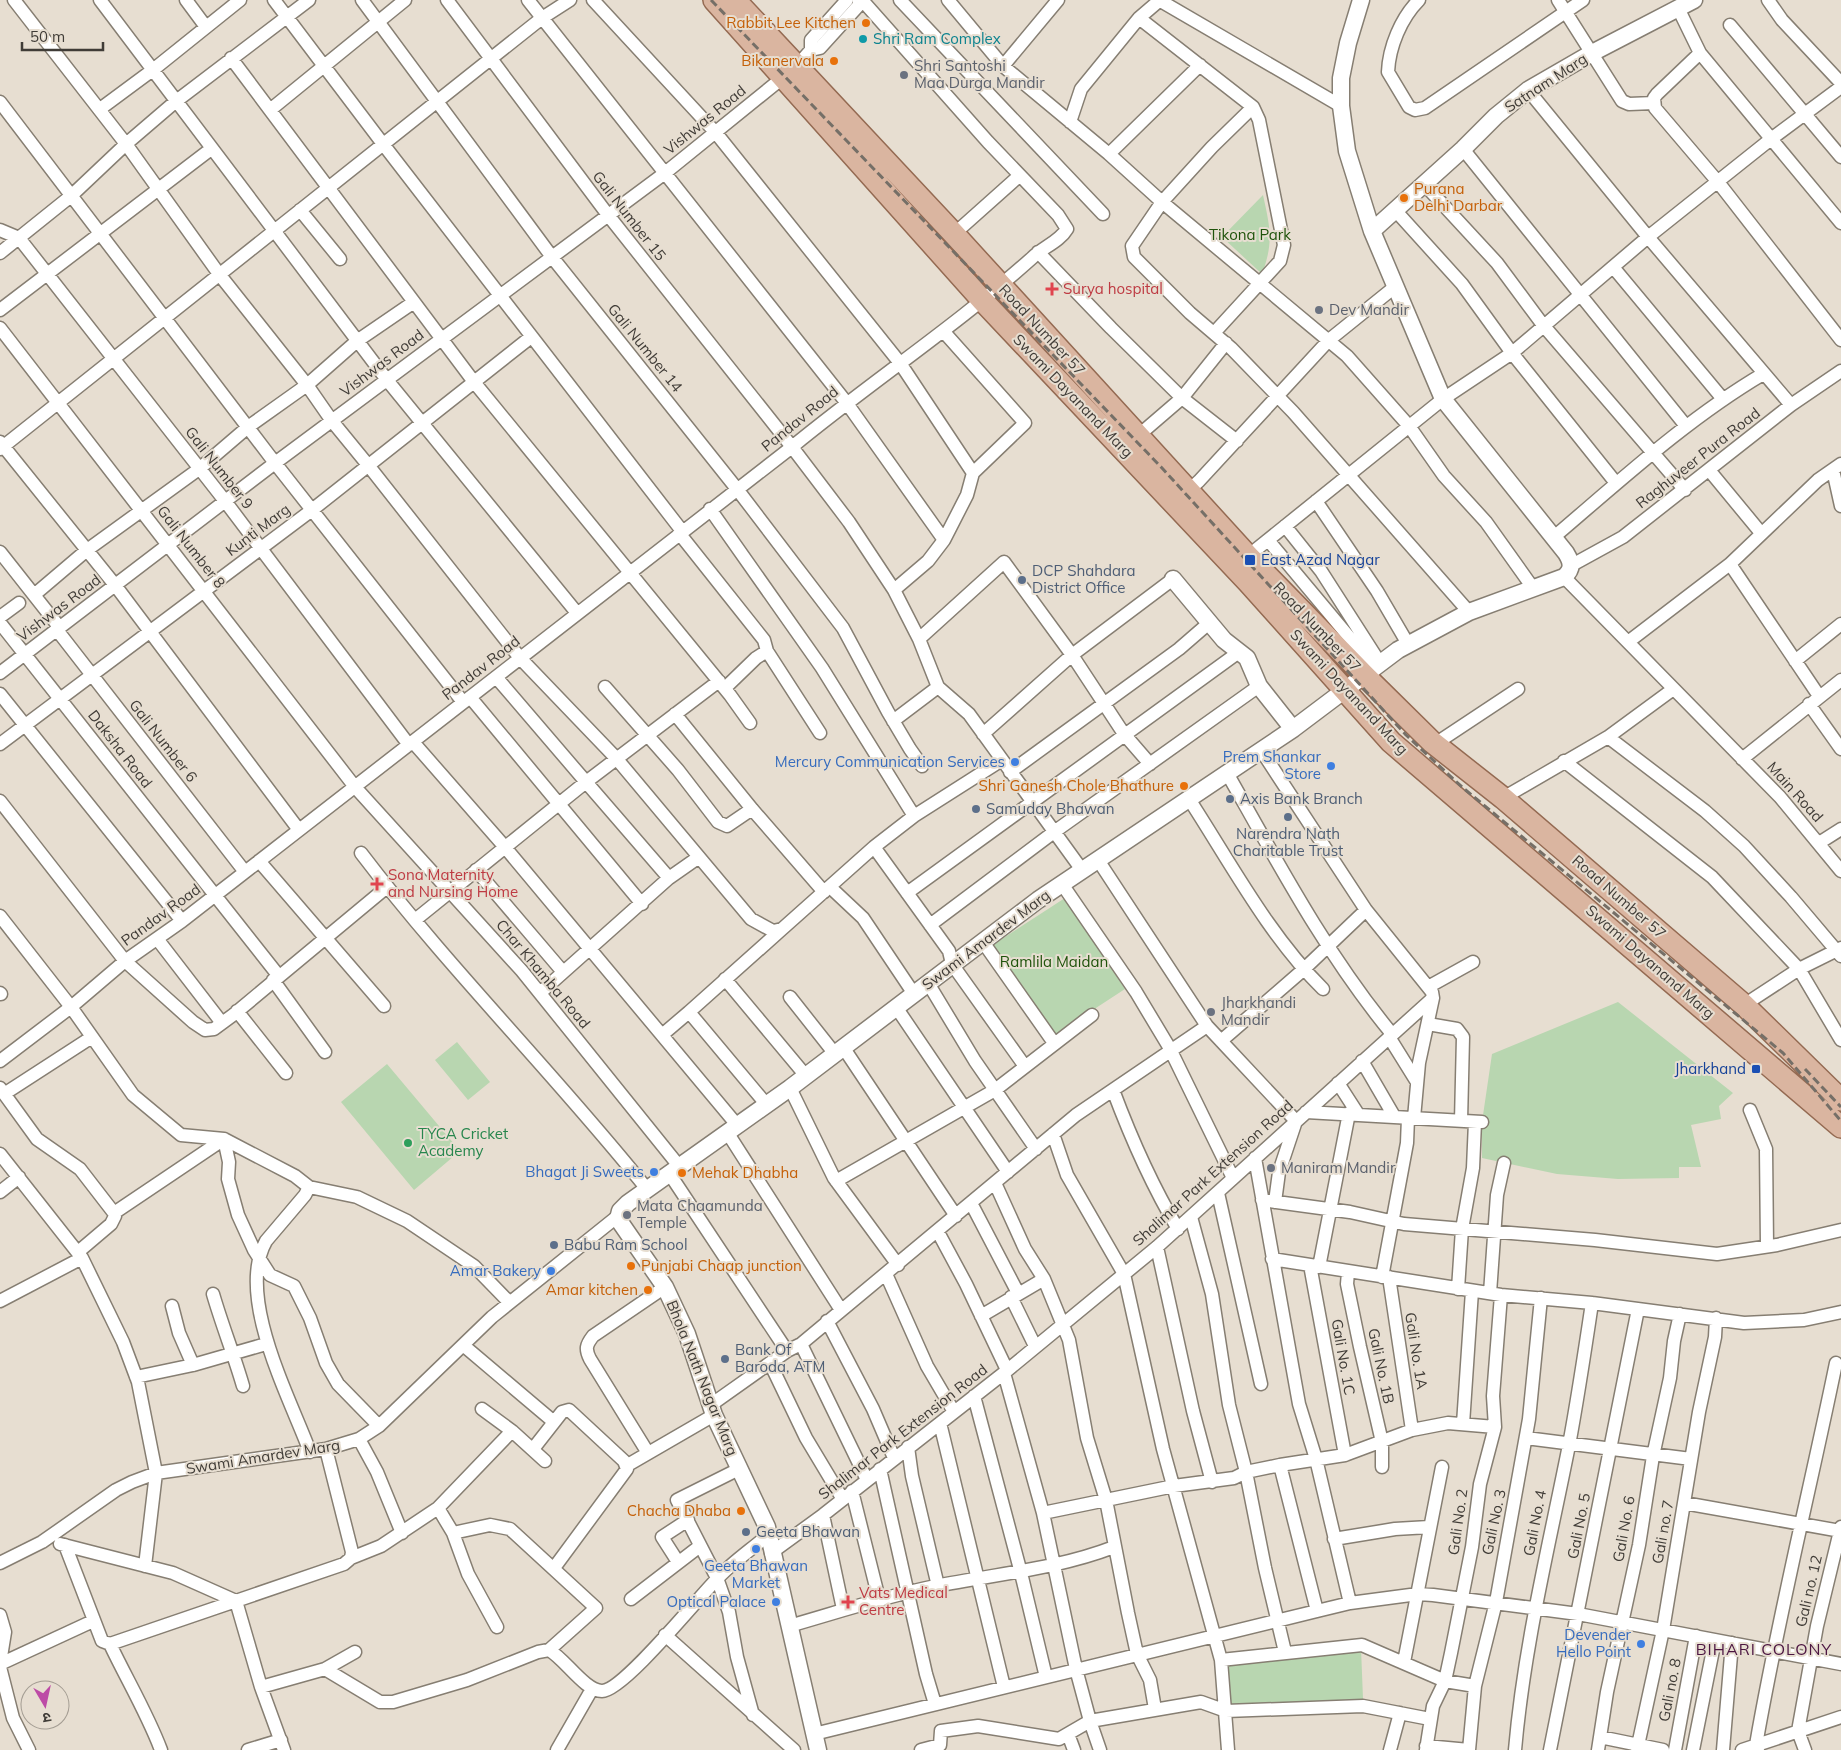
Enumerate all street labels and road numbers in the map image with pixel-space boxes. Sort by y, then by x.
street label: Satnam Marg [1501,49,1591,116]
street label: Vishwas Road [660,81,750,159]
street label: Gali Number 15 [588,167,670,264]
street label: Road Number 57 [995,280,1090,379]
street label: Gali Number 14 [604,300,687,396]
street label: Vishwas Road [336,325,427,400]
street label: Swami Dayanand Marg [1009,330,1137,461]
street label: Pandav Road [757,382,842,456]
street label: Raghuveer Pura Road [1632,403,1764,512]
street label: Gali Number 9 [181,423,258,513]
street label: Kunti Marg [222,499,294,560]
street label: Gali Number 8 [153,502,230,592]
street label: Vishwas Road [13,570,104,645]
street label: Road Number 57 [1269,578,1365,676]
street label: Swami Dayanand Marg [1286,625,1412,758]
street label: Pandav Road [438,631,523,704]
street label: Gali Number 6 [125,696,202,786]
street label: Daksha Road [84,706,157,791]
street label: Main Road [1763,757,1827,826]
street label: Road Number 57 [1568,851,1670,943]
street label: Pandav Road [117,879,204,950]
street label: Swami Amardev Marg [918,885,1054,994]
street label: Swami Dayanand Marg [1582,900,1719,1023]
street label: Char Khamba Road [492,915,595,1032]
street label: Shalimar Park Extension Road [1129,1096,1297,1250]
street label: Bhola Nath Nagar Marg [663,1297,742,1458]
street label: Gali No. 1A [1401,1311,1432,1391]
street label: Gali No. 1C [1327,1317,1360,1397]
street label: Gali No. 1B [1364,1326,1399,1406]
street label: Shalimar Park Extension Road [814,1360,991,1504]
street label: Swami Amardev Marg [185,1435,341,1478]
street label: Gali No. 3 [1477,1487,1510,1557]
street label: Gali No. 2 [1443,1488,1472,1556]
street label: Gali No. 4 [1519,1488,1550,1558]
street label: Gali No. 5 [1563,1491,1594,1561]
street label: Gali No. 6 [1608,1494,1639,1563]
street label: Gali no. 7 [1648,1499,1677,1565]
street label: Gali no. 12 [1791,1553,1826,1629]
street label: Gali no. 8 [1654,1656,1685,1723]

